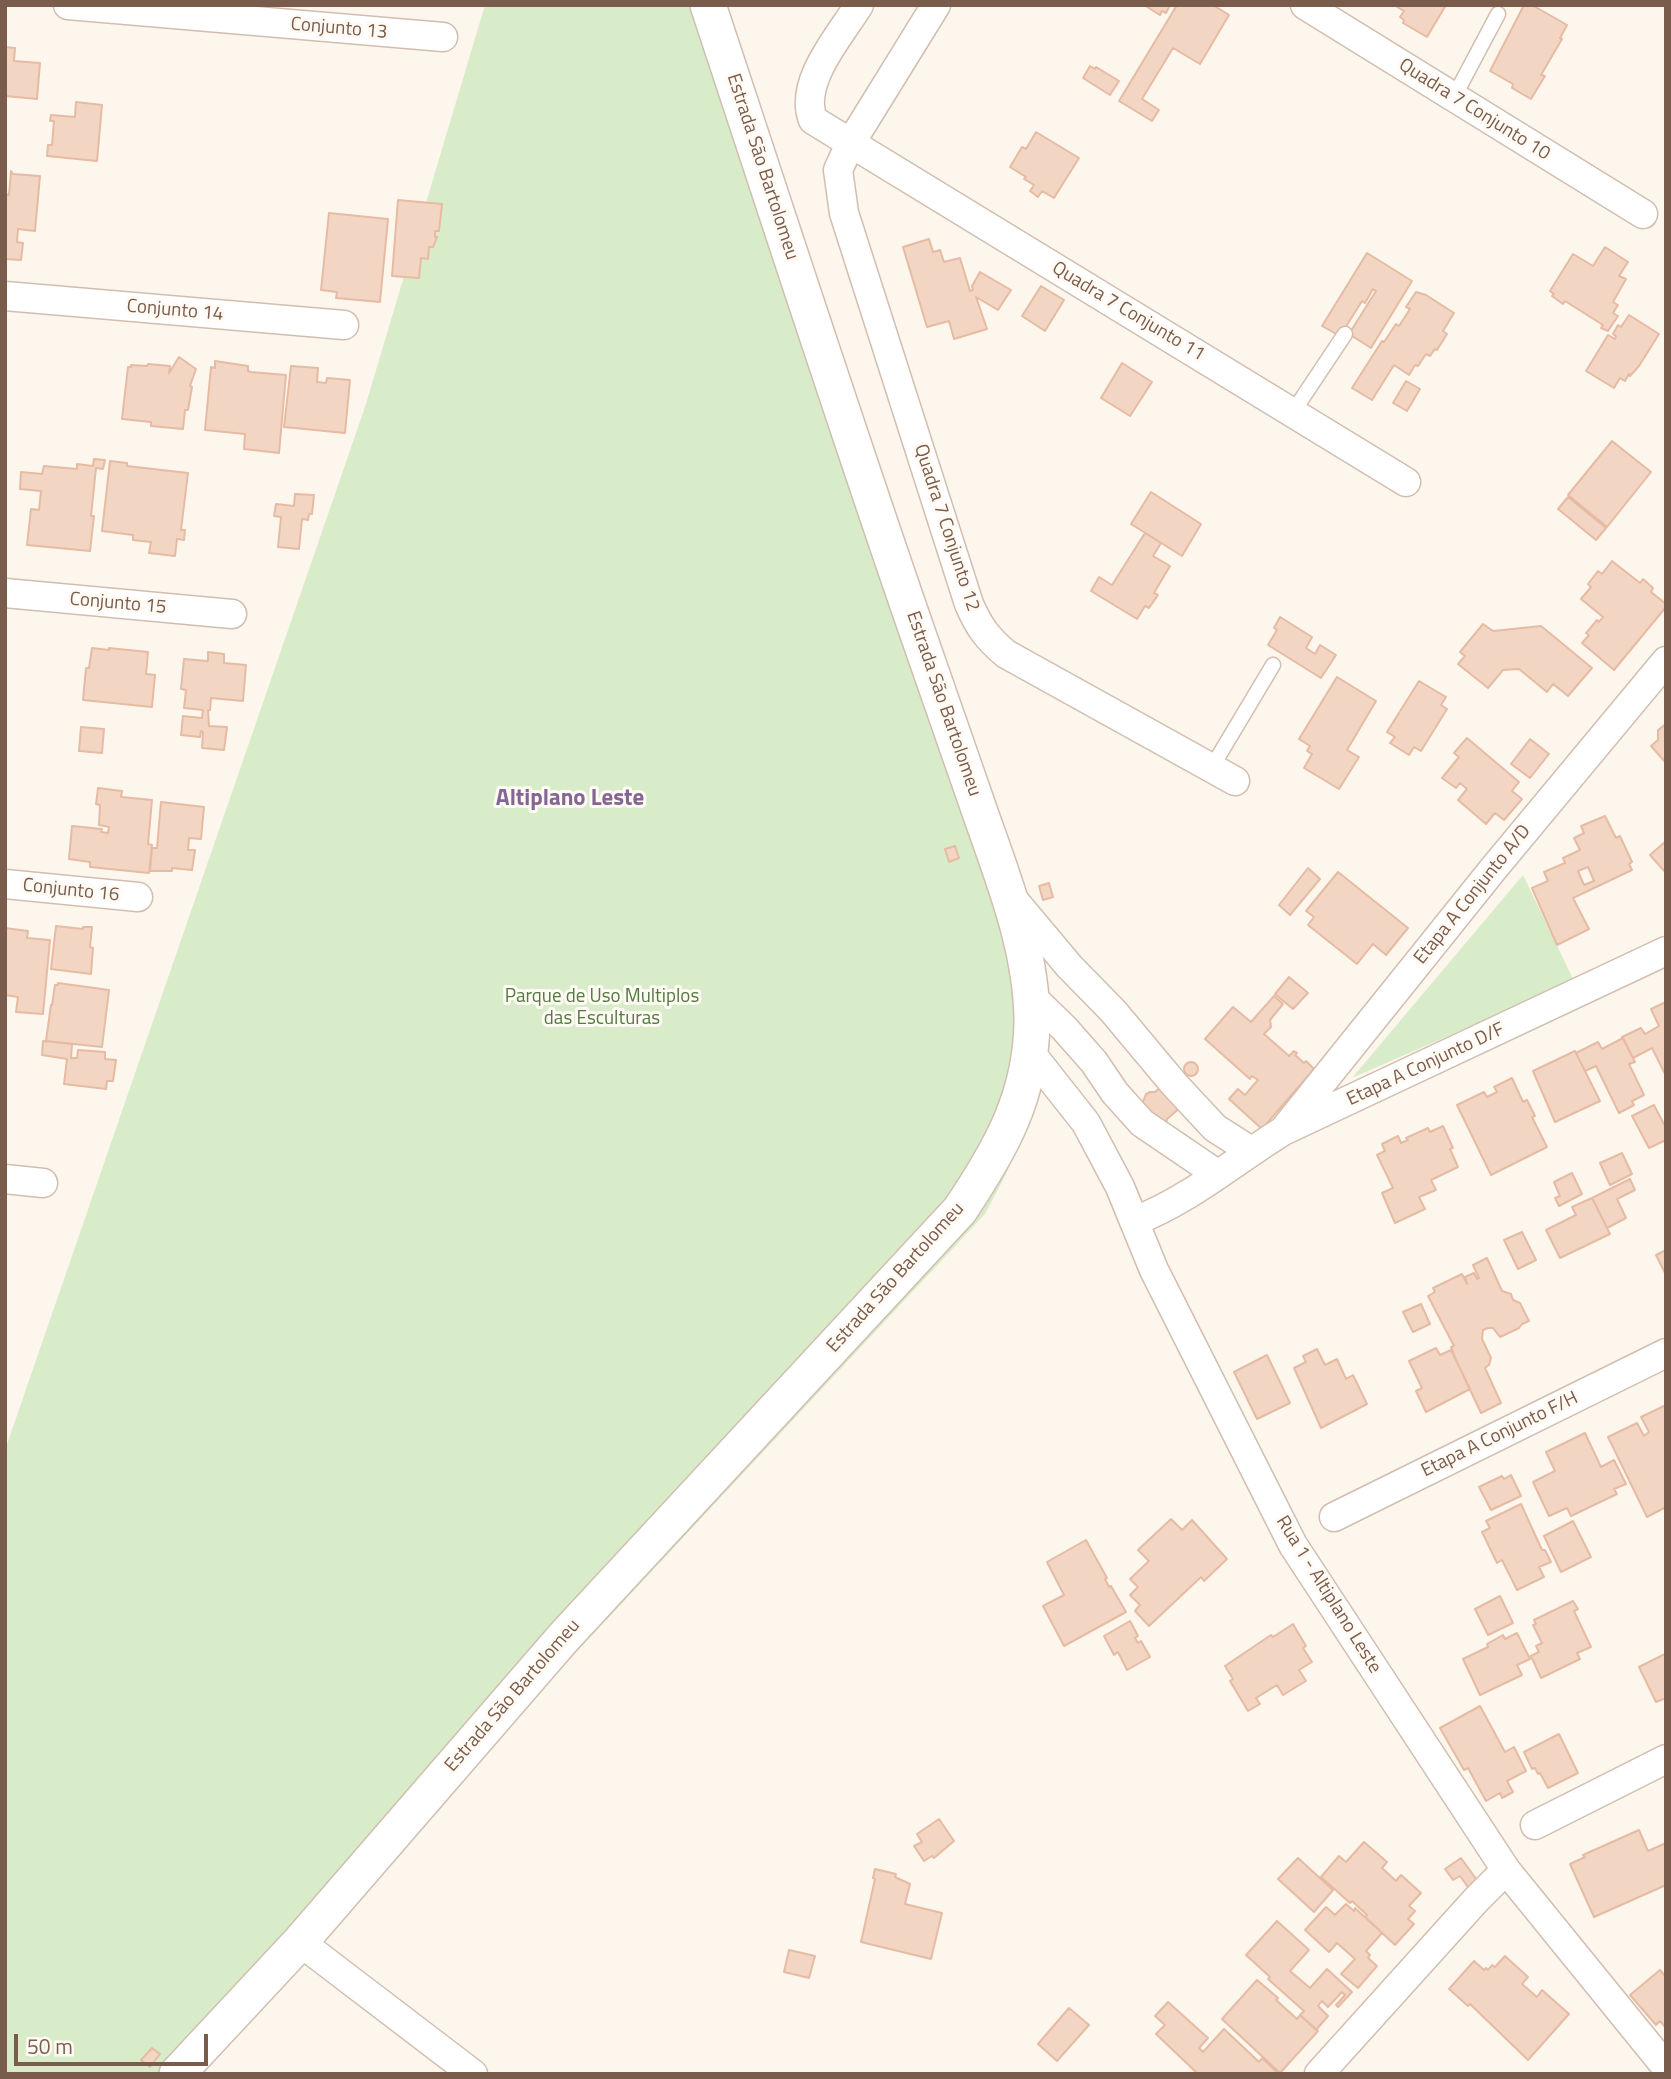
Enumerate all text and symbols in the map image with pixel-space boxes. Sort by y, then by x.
street label: Conjunto 13 [290,13,388,45]
street label: Quadra 7 Conjunto 10 [1394,54,1554,166]
street label: Estrada São Bartolomeu [721,71,803,263]
street label: Quadra 7 Conjunto 11 [1047,257,1209,367]
street label: Conjunto 14 [126,295,224,327]
street label: Quadra 7 Conjunto 12 [908,442,984,614]
street label: Conjunto 15 [69,588,167,620]
street label: Estrada São Bartolomeu [901,608,985,800]
district label: Altiplano Leste [496,785,644,813]
street label: Etapa A Conjunto A/D [1410,821,1536,969]
street label: Conjunto 16 [22,875,120,907]
park label: Parque de Uso Multiplos das Esculturas [505,986,699,1030]
street label: Etapa A Conjunto D/F [1344,1018,1508,1112]
street label: Estrada São Bartolomeu [822,1198,970,1358]
street label: Etapa A Conjunto F/H [1418,1387,1582,1483]
street label: Rua 1 - Altiplano Leste [1270,1512,1386,1678]
street label: Estrada São Bartolomeu [441,1615,585,1777]
scale bar [18,2020,212,2064]
text: 50 m [27,2030,73,2062]

